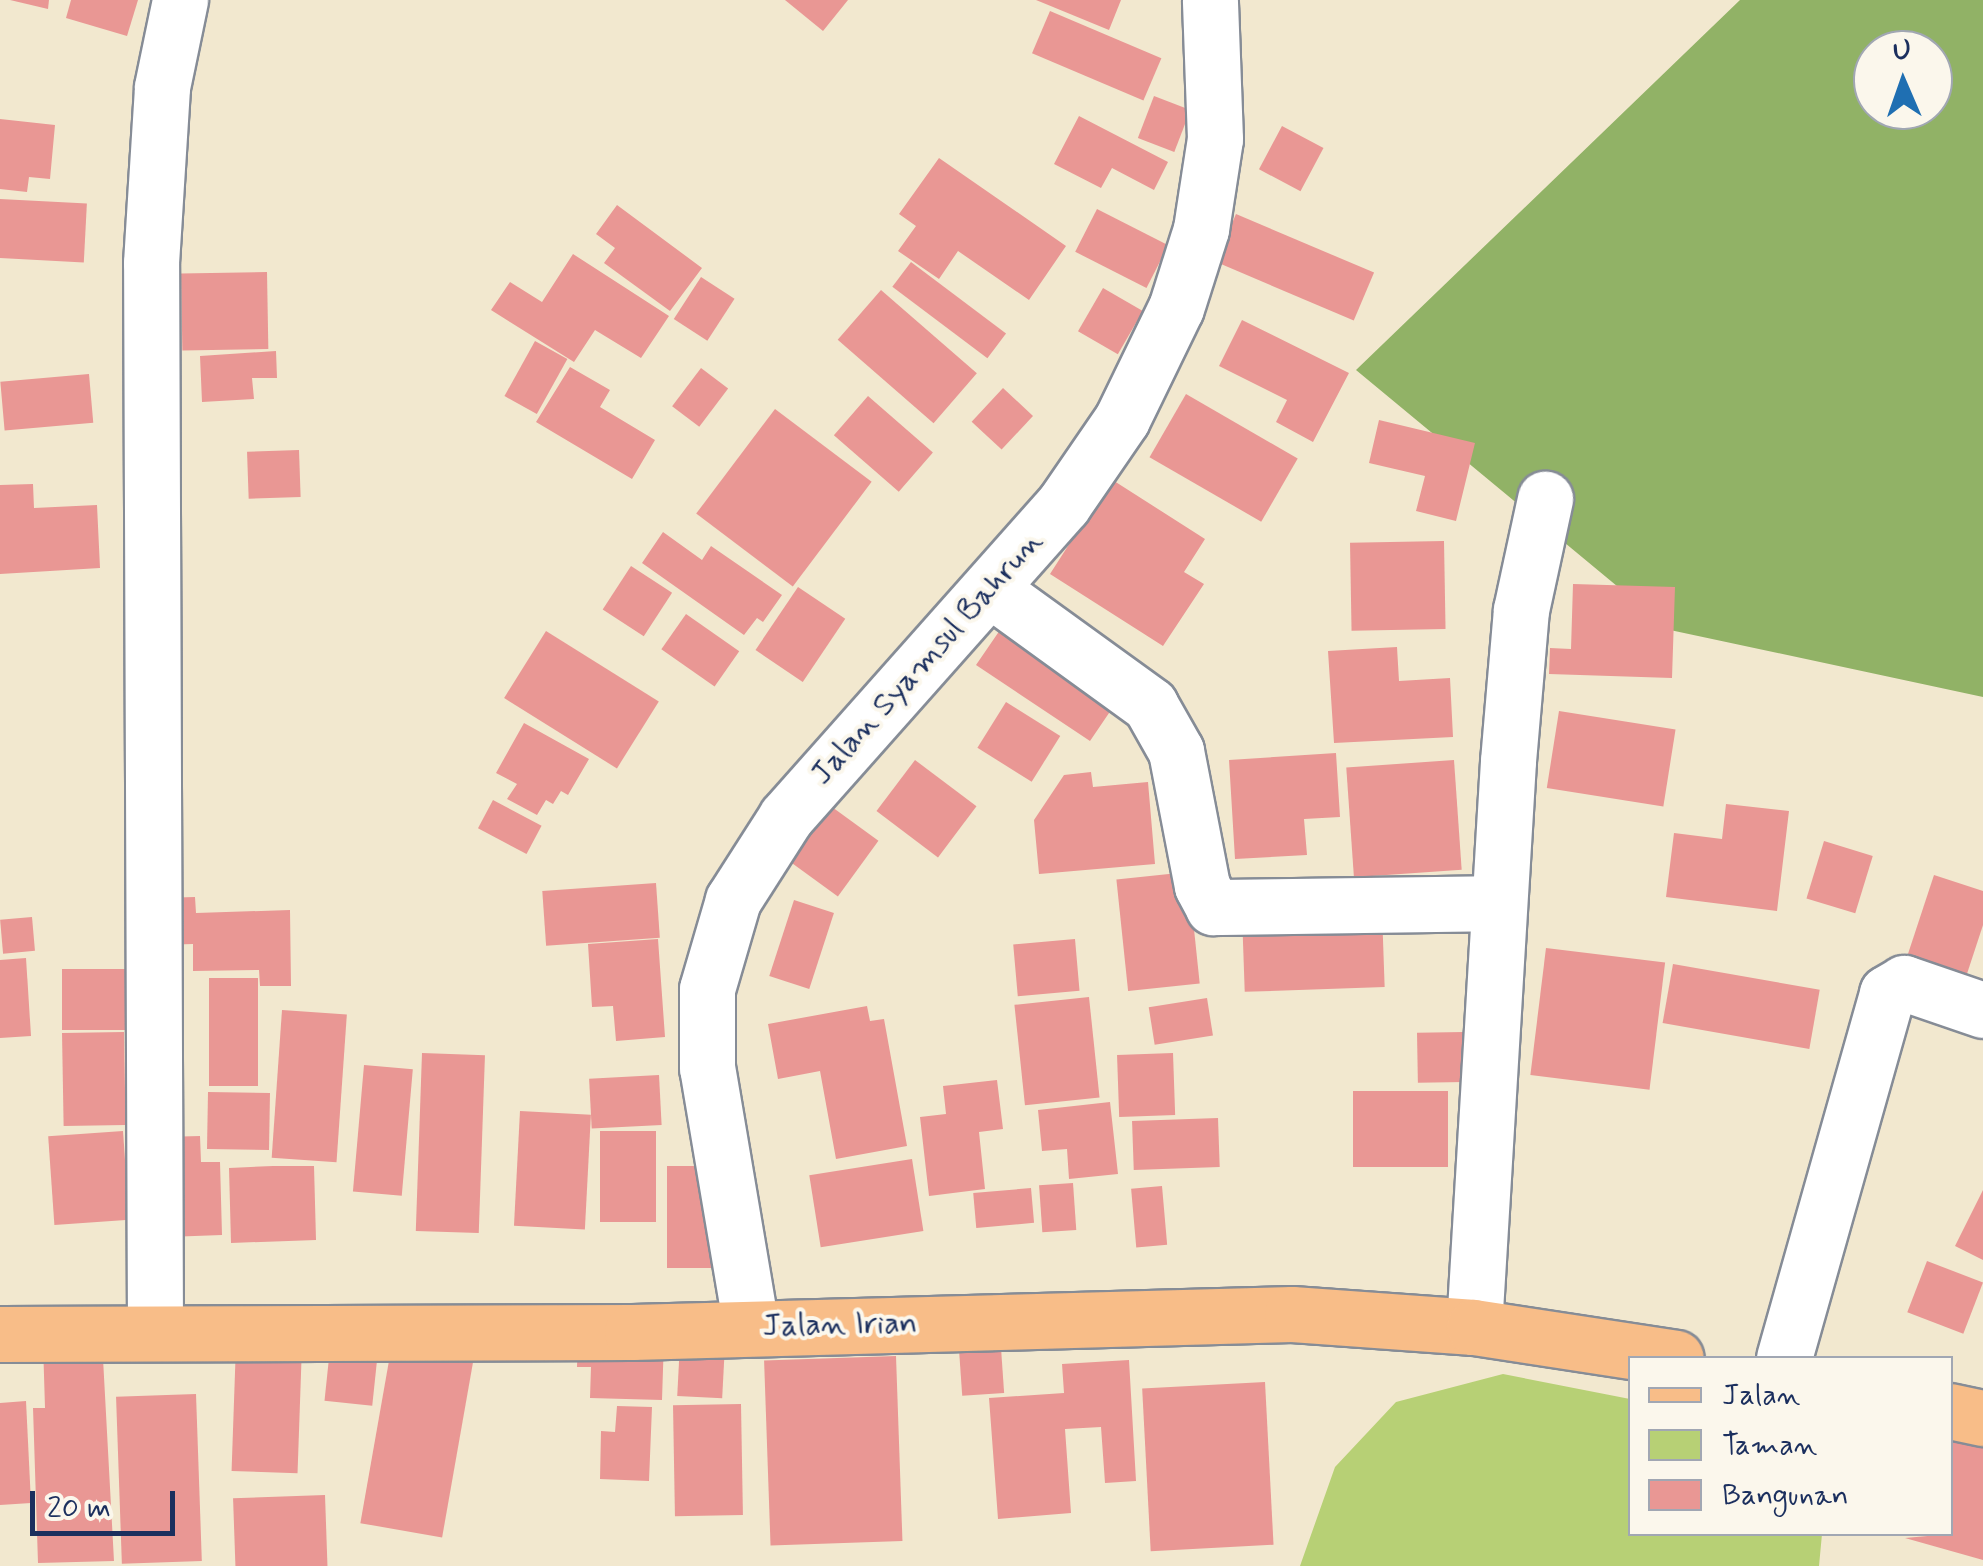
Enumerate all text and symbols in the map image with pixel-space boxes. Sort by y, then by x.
north arrow [1853,30,1953,130]
text: U [1892,33,1912,70]
street label: Jalan Syamsul Bahrun [808,528,1046,788]
street label: Jalan Irian [757,1304,923,1346]
legend [1628,1356,1953,1536]
text: Jalan [1722,1376,1800,1415]
text: Taman [1722,1426,1817,1465]
scale bar [35,1471,180,1533]
text: Bangunan [1722,1476,1849,1515]
text: 20 m [47,1489,111,1528]

